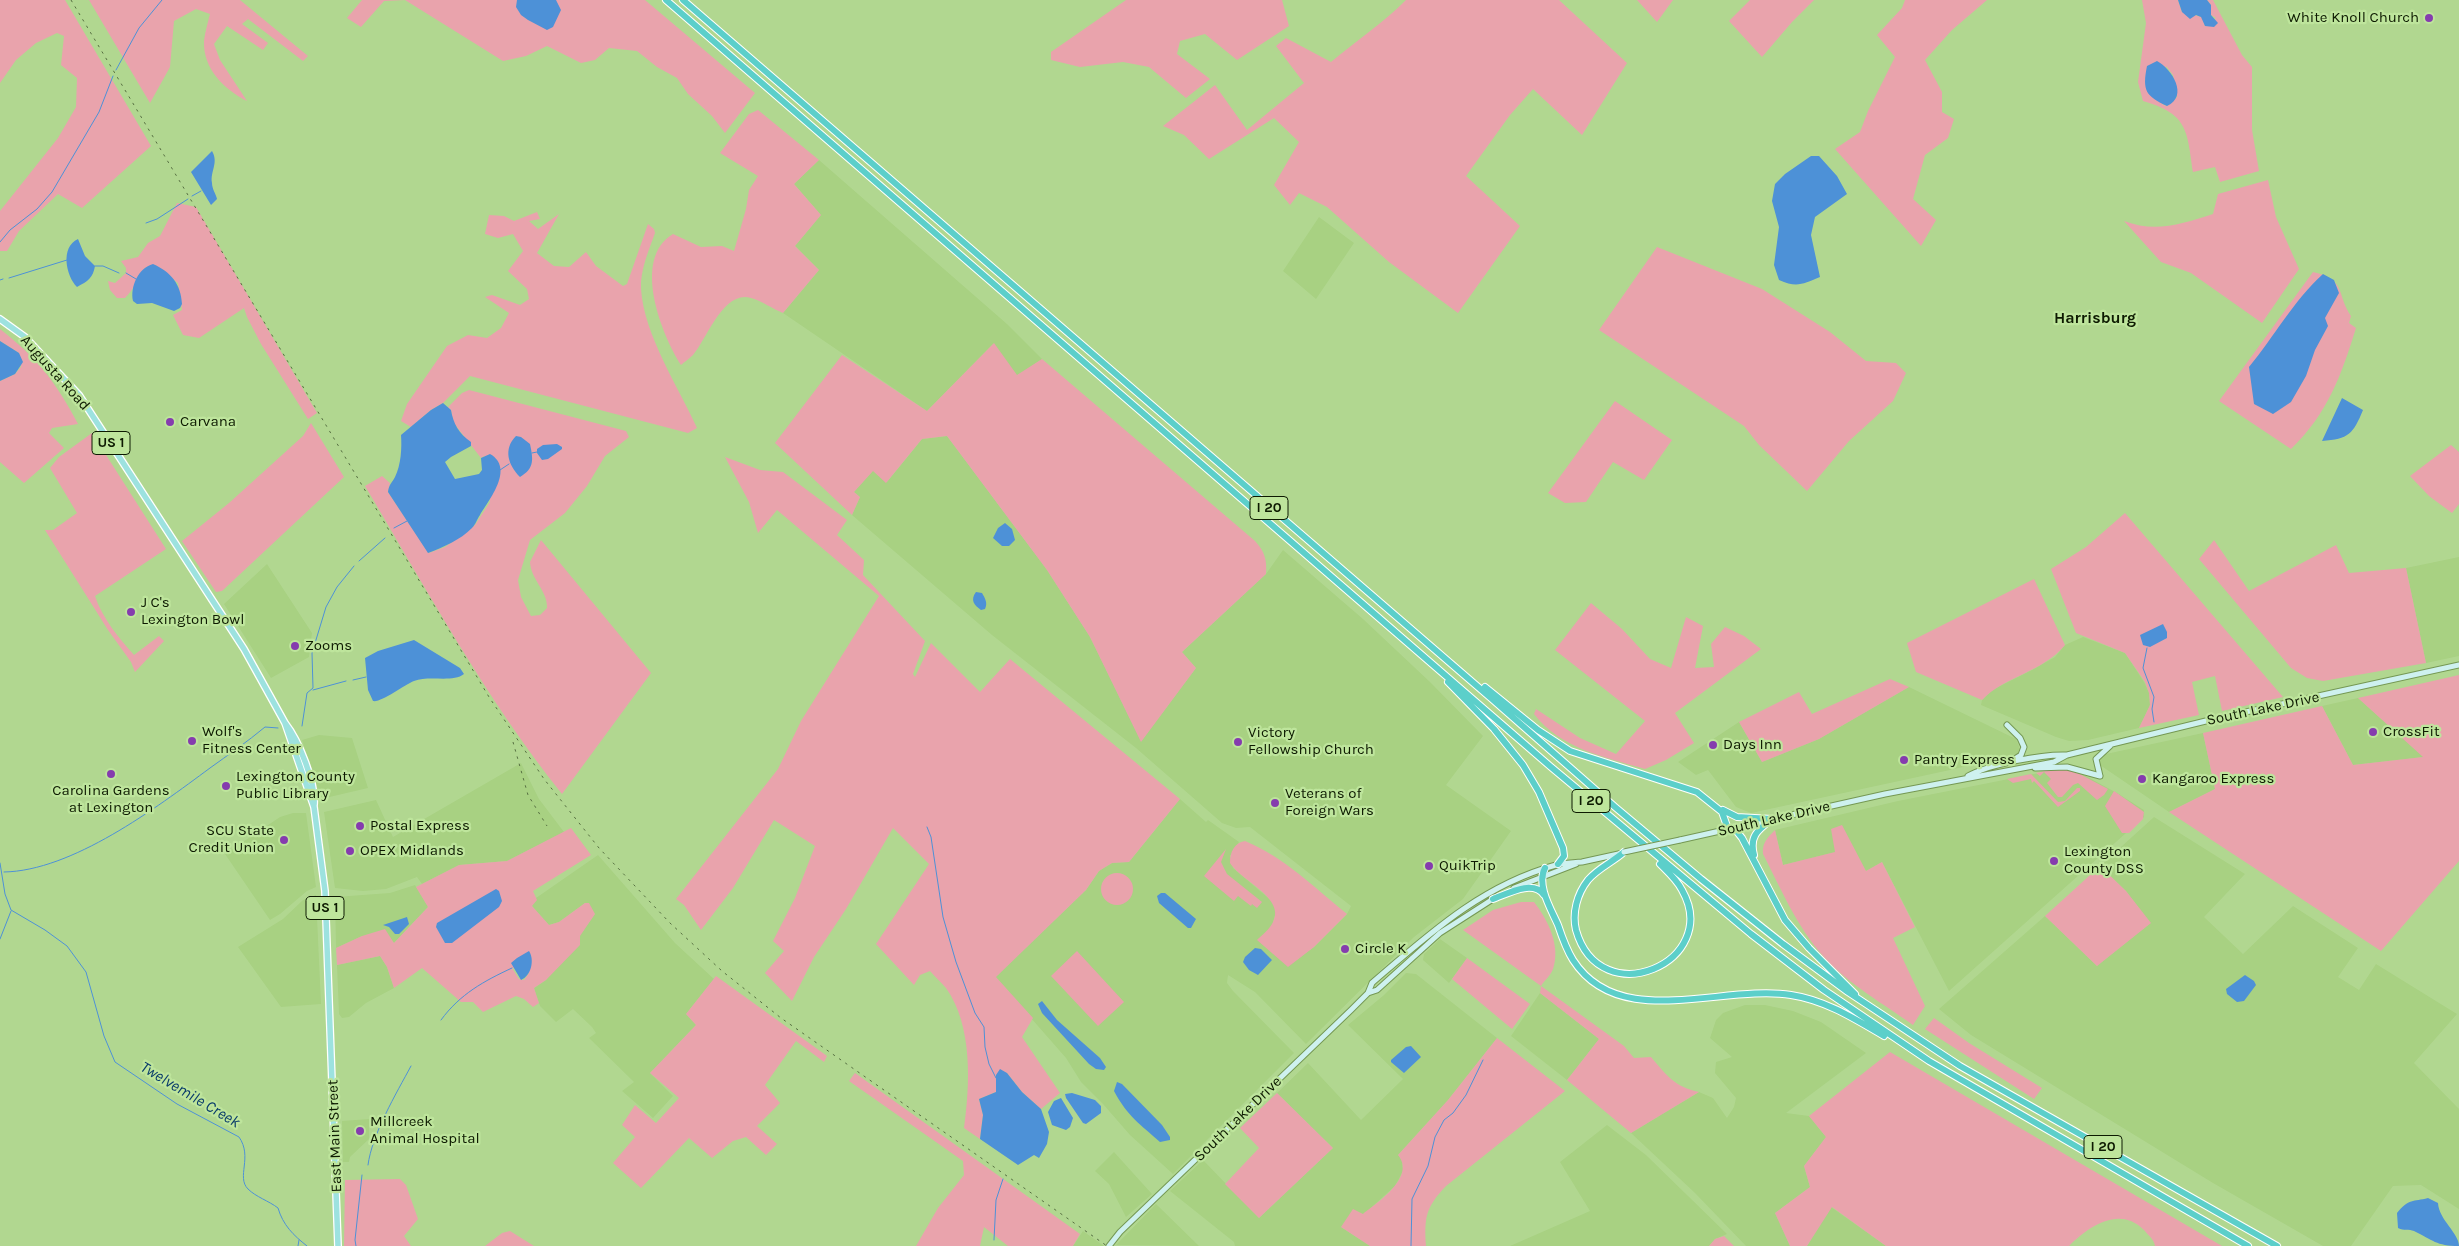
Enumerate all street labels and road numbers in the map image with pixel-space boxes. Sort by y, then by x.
street label: Augusta Road [16,332,94,414]
road number: US 1 [92,432,130,454]
road number: I 20 [1250,496,1288,520]
street label: South Lake Drive [2205,688,2321,730]
road number: I 20 [1572,789,1610,812]
street label: South Lake Drive [1716,797,1832,841]
road number: US 1 [306,896,344,920]
street label: South Lake Drive [1191,1073,1285,1165]
street label: East Main Street [324,1079,346,1193]
road number: I 20 [2084,1136,2122,1158]

